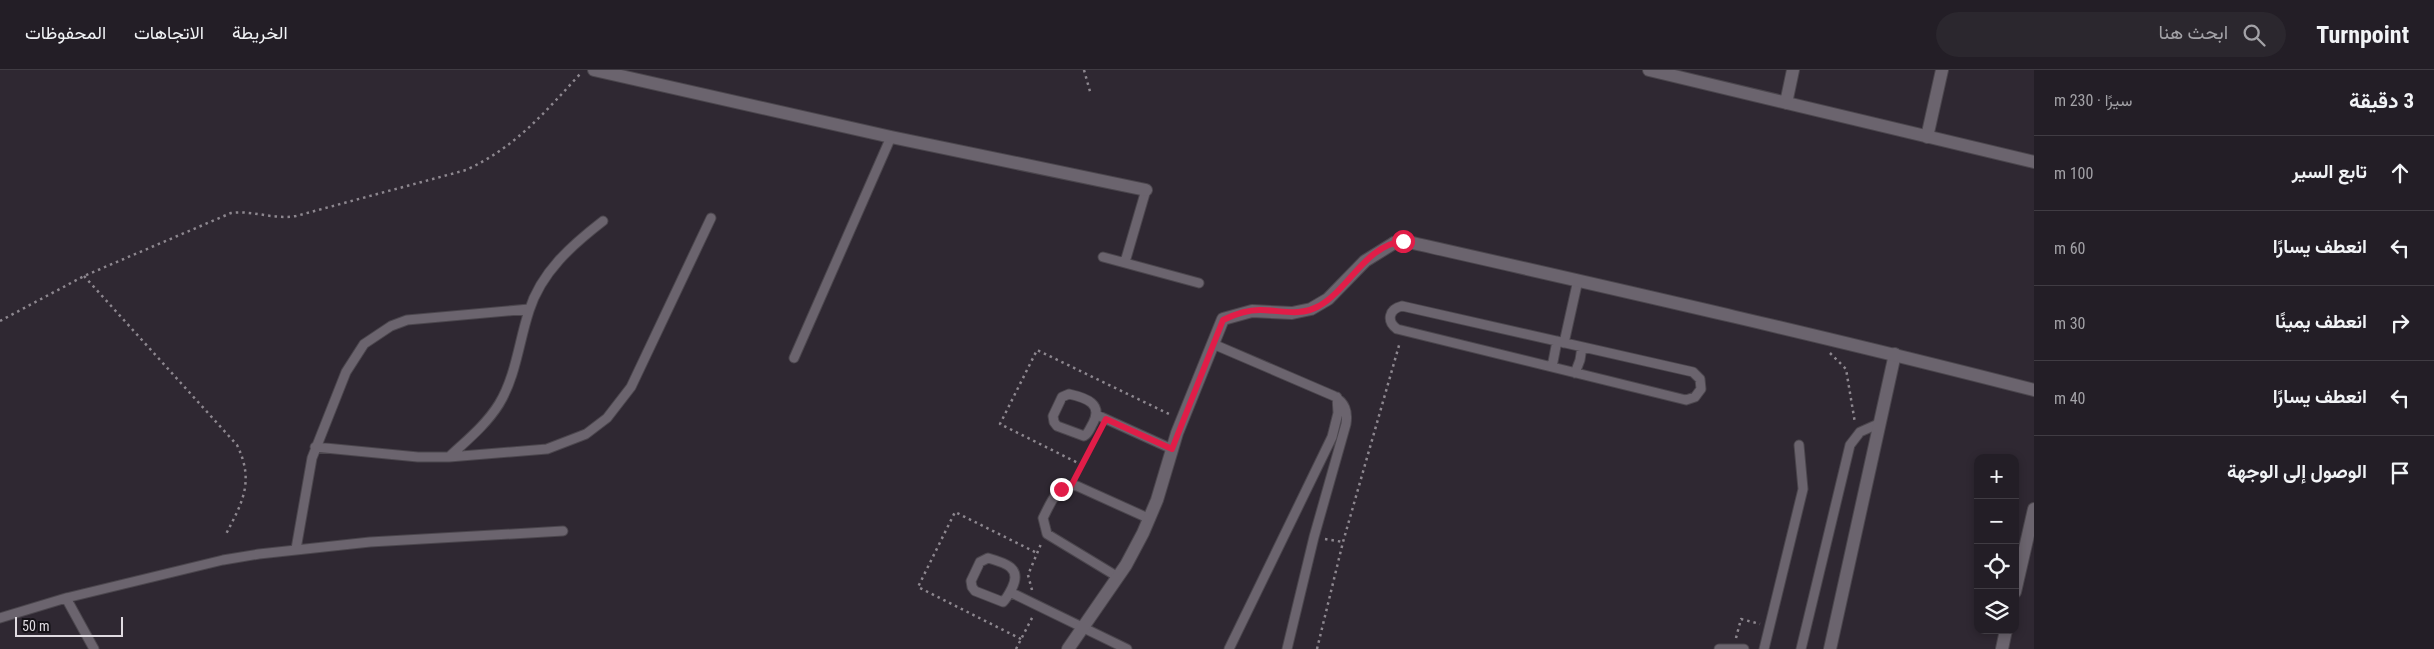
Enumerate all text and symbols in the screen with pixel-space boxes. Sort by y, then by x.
search box [1936,12,2286,57]
text: ابحث هنا [2159,21,2228,44]
icon: search [2240,21,2268,49]
text: Turnpoint [2316,21,2409,49]
text: المحفوظات [25,22,106,43]
text: الاتجاهات [134,22,204,43]
text: الخريطة [232,22,288,43]
text: 3 دقيقة [2349,89,2414,113]
text: سيرًا · 230 m [2054,91,2132,110]
icon: ahead [2386,159,2414,187]
text: تابع السير [2292,160,2367,183]
text: 100 m [2054,164,2093,183]
route start [1392,230,1415,253]
icon: left [2386,234,2414,262]
text: انعطف يسارًا [2273,235,2367,258]
text: 60 m [2054,239,2086,258]
icon: right [2386,309,2414,337]
text: انعطف يمينًا [2275,310,2367,333]
text: 30 m [2054,314,2086,333]
icon: left [2386,384,2414,412]
text: انعطف يسارًا [2273,385,2367,408]
text: 40 m [2054,389,2086,408]
map controls [1974,454,2019,634]
button: + [1974,454,2019,499]
icon: arrive [2386,459,2414,487]
text: الوصول إلى الوجهة [2227,460,2367,483]
route end [1050,478,1073,501]
button: − [1974,499,2019,544]
button: locate [1974,544,2019,589]
button: layers [1974,589,2019,634]
scale bar [15,614,122,637]
text: 50 m [22,618,50,634]

